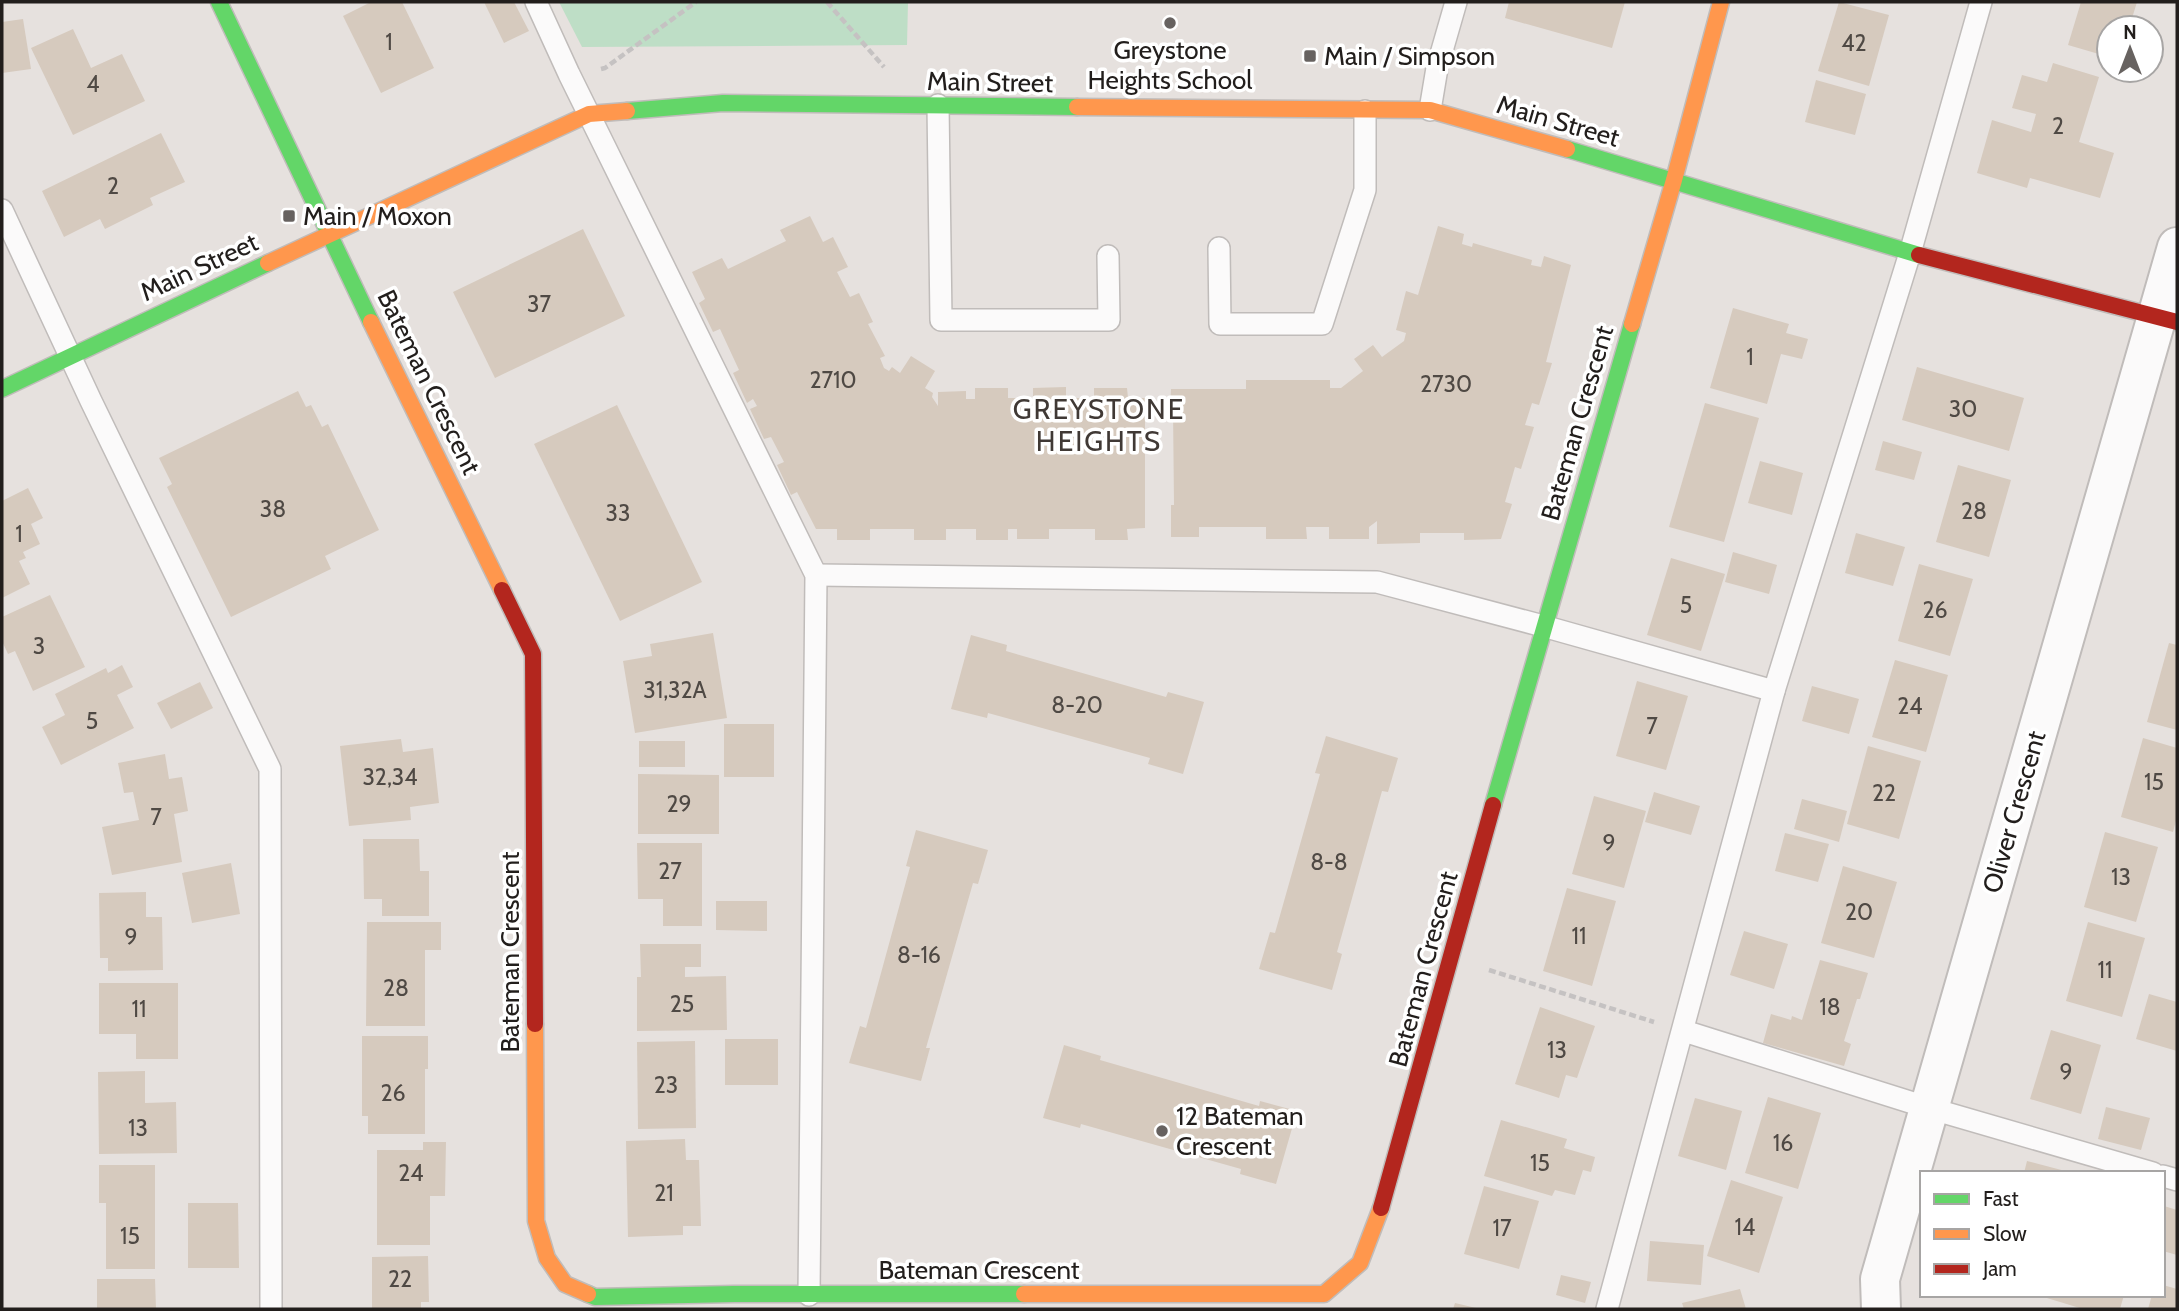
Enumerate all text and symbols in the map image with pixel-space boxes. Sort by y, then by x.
north arrow [2095,14,2165,84]
marker: Greystone Heights School [1162,15,1178,31]
text: N [2123,21,2137,44]
house number: 1 [385,28,393,56]
house number: 42 [1841,29,1867,57]
place label: Greystone Heights School [1088,34,1252,96]
place label: Main / Simpson [1324,40,1495,72]
marker: Main / Simpson [1302,48,1318,64]
street label: Main Street [927,65,1054,99]
house number: 4 [86,70,100,98]
street label: Main Street [1493,88,1623,154]
house number: 2 [2052,112,2064,140]
house number: 2 [107,172,119,200]
place label: Main / Moxon [303,200,452,232]
marker: Main / Moxon [281,208,297,224]
street label: Main Street [135,226,263,308]
street label: Bateman Crescent [371,285,488,480]
house number: 37 [527,290,551,318]
street label: Bateman Crescent [1534,322,1620,524]
house number: 1 [1746,343,1754,371]
house number: 2710 [809,366,857,394]
house number: 2730 [1420,370,1472,398]
district label: GREYSTONE HEIGHTS [1013,392,1185,458]
house number: 30 [1949,395,1977,423]
house number: 38 [260,495,286,523]
house number: 28 [1961,497,1987,525]
house number: 33 [606,499,630,527]
house number: 1 [15,520,23,548]
house number: 5 [1680,591,1692,619]
house number: 26 [1922,596,1948,624]
house number: 3 [33,632,45,660]
house number: 31,32A [643,676,707,704]
house number: 8-20 [1051,691,1103,719]
house number: 24 [1897,692,1923,720]
house number: 5 [86,707,98,735]
house number: 7 [1646,712,1658,740]
street label: Oliver Crescent [1976,727,2052,897]
house number: 32,34 [362,763,418,791]
house number: 15 [2144,768,2164,796]
house number: 22 [1872,779,1896,807]
house number: 29 [666,790,692,818]
house number: 7 [150,803,162,831]
house number: 9 [1602,829,1616,857]
house number: 8-8 [1310,848,1348,876]
street label: Bateman Crescent [494,851,526,1053]
house number: 27 [658,857,682,885]
house number: 13 [2111,863,2131,891]
street label: Bateman Crescent [1382,867,1465,1070]
house number: 20 [1845,898,1873,926]
house number: 11 [1572,922,1587,950]
house number: 9 [124,923,138,951]
house number: 8-16 [897,941,941,969]
house number: 11 [2098,956,2113,984]
house number: 28 [383,974,409,1002]
house number: 25 [670,990,694,1018]
house number: 18 [1819,993,1841,1021]
house number: 11 [132,995,147,1023]
house number: 13 [1547,1036,1567,1064]
house number: 9 [2059,1058,2073,1086]
house number: 23 [654,1071,678,1099]
house number: 26 [380,1079,406,1107]
place label: 12 Bateman Crescent [1176,1100,1303,1162]
house number: 13 [128,1114,148,1142]
marker: 12 Bateman Crescent [1154,1123,1170,1139]
house number: 16 [1773,1129,1793,1157]
house number: 15 [1530,1149,1550,1177]
house number: 24 [398,1159,424,1187]
legend [1920,1171,2165,1297]
house number: 21 [654,1179,674,1207]
text: Fast [1983,1186,2019,1211]
house number: 14 [1735,1213,1755,1241]
house number: 17 [1492,1214,1512,1242]
text: Slow [1983,1221,2027,1246]
house number: 15 [120,1222,140,1250]
street label: Bateman Crescent [878,1254,1080,1286]
text: Jam [1982,1256,2017,1281]
house number: 22 [388,1265,412,1293]

